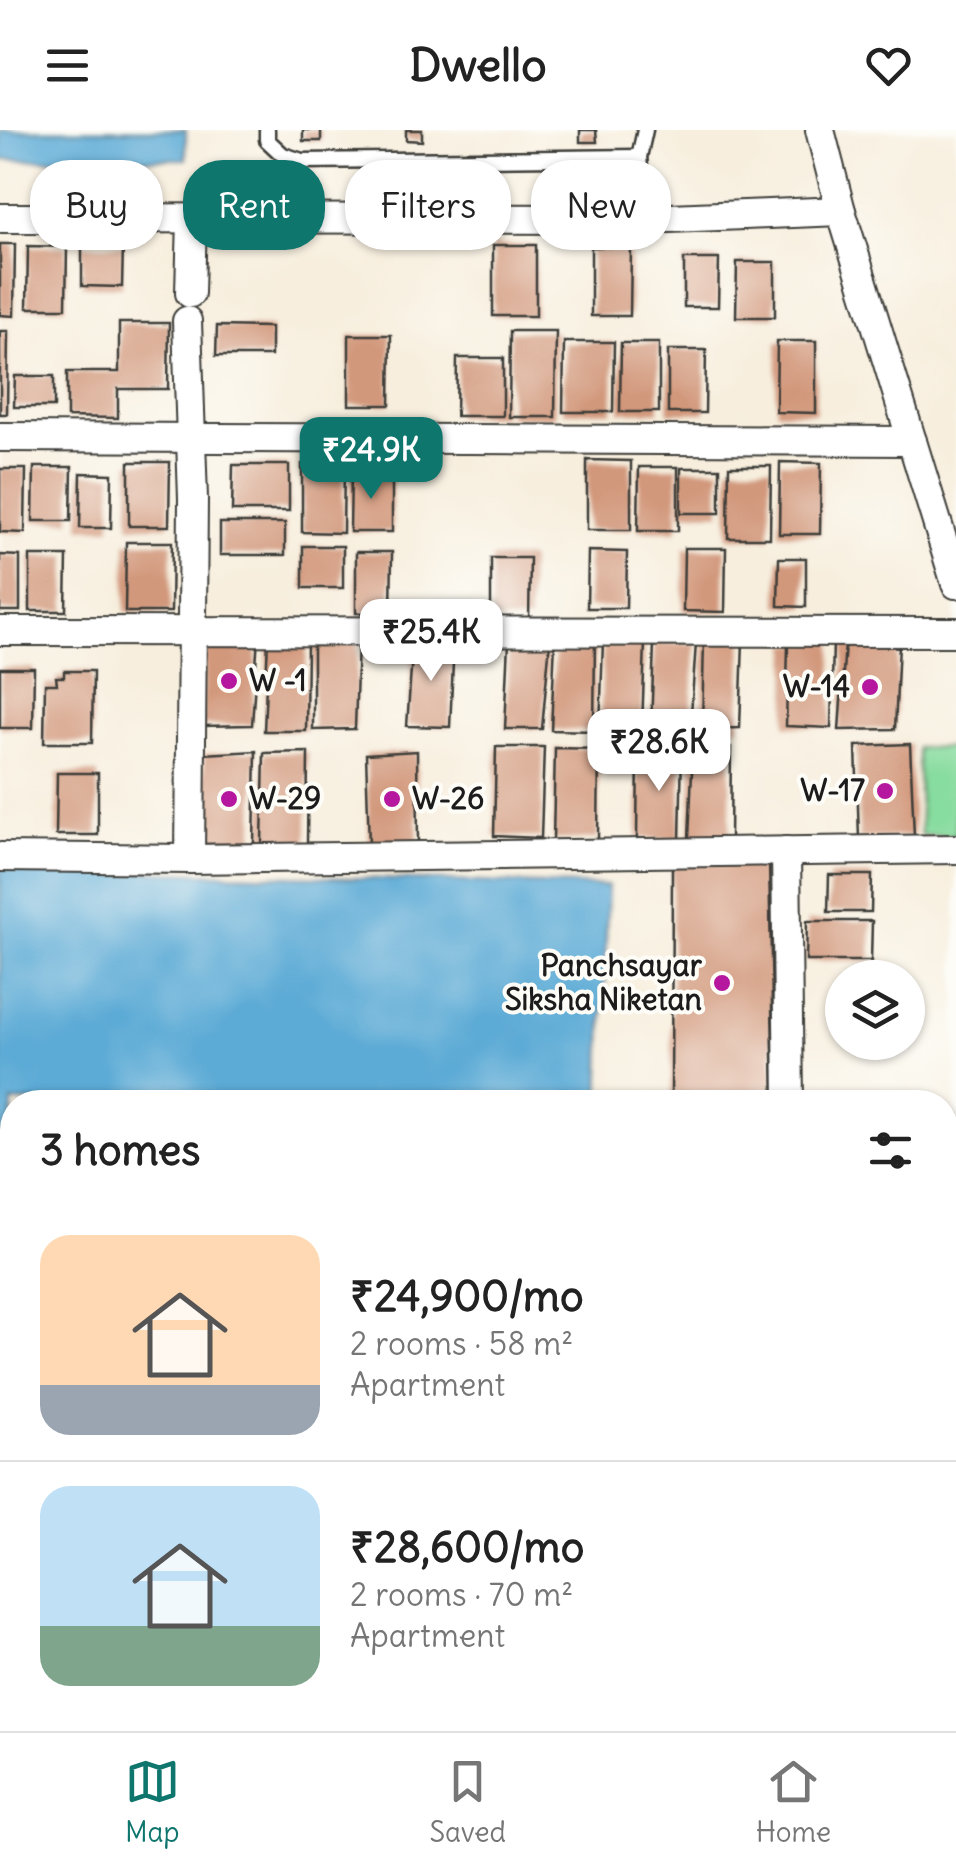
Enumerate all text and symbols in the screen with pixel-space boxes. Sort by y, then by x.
text: Dwello [410,37,546,93]
icon: menu [40,38,95,93]
icon: heart [861,38,916,93]
chip: Buy [30,160,163,250]
chip: Rent [183,160,325,250]
chip: Filters [345,160,511,250]
chip: New [531,160,671,250]
pin: ₹24.9K [290,417,452,502]
text: ₹24.9K [322,429,420,470]
pin: ₹25.4K [350,599,512,684]
text: ₹25.4K [382,611,480,652]
place label: W -1 [249,661,307,699]
place label: W-14 [783,667,850,705]
marker: W -1 [218,670,240,692]
marker: W-14 [859,676,881,698]
pin: ₹28.6K [578,709,740,794]
text: ₹28.6K [609,721,709,762]
place label: W-17 [800,771,865,809]
place label: W-29 [249,779,321,817]
place label: W-26 [412,779,484,817]
marker: W-17 [874,780,896,802]
marker: W-29 [218,788,240,810]
marker: W-26 [381,788,403,810]
place label: Panchsayar Siksha Niketan [505,946,703,1018]
map controls [825,960,925,1060]
button: layers [825,960,925,1060]
marker: Panchsayar Siksha Niketan [711,972,733,994]
icon: filters [863,1123,918,1178]
text: 3 homes [40,1124,200,1176]
text: ₹24,900/mo [350,1270,584,1322]
icon: home [120,1275,240,1395]
text: 2 rooms · 58 m² [350,1323,573,1364]
text: Apartment [350,1364,505,1405]
text: ₹28,600/mo [350,1521,584,1573]
icon: home [120,1526,240,1646]
text: 2 rooms · 70 m² [350,1574,573,1615]
text: Apartment [350,1615,505,1656]
tab: Map [125,1754,180,1850]
tab: Saved [429,1754,506,1850]
tab: Home [756,1754,831,1850]

